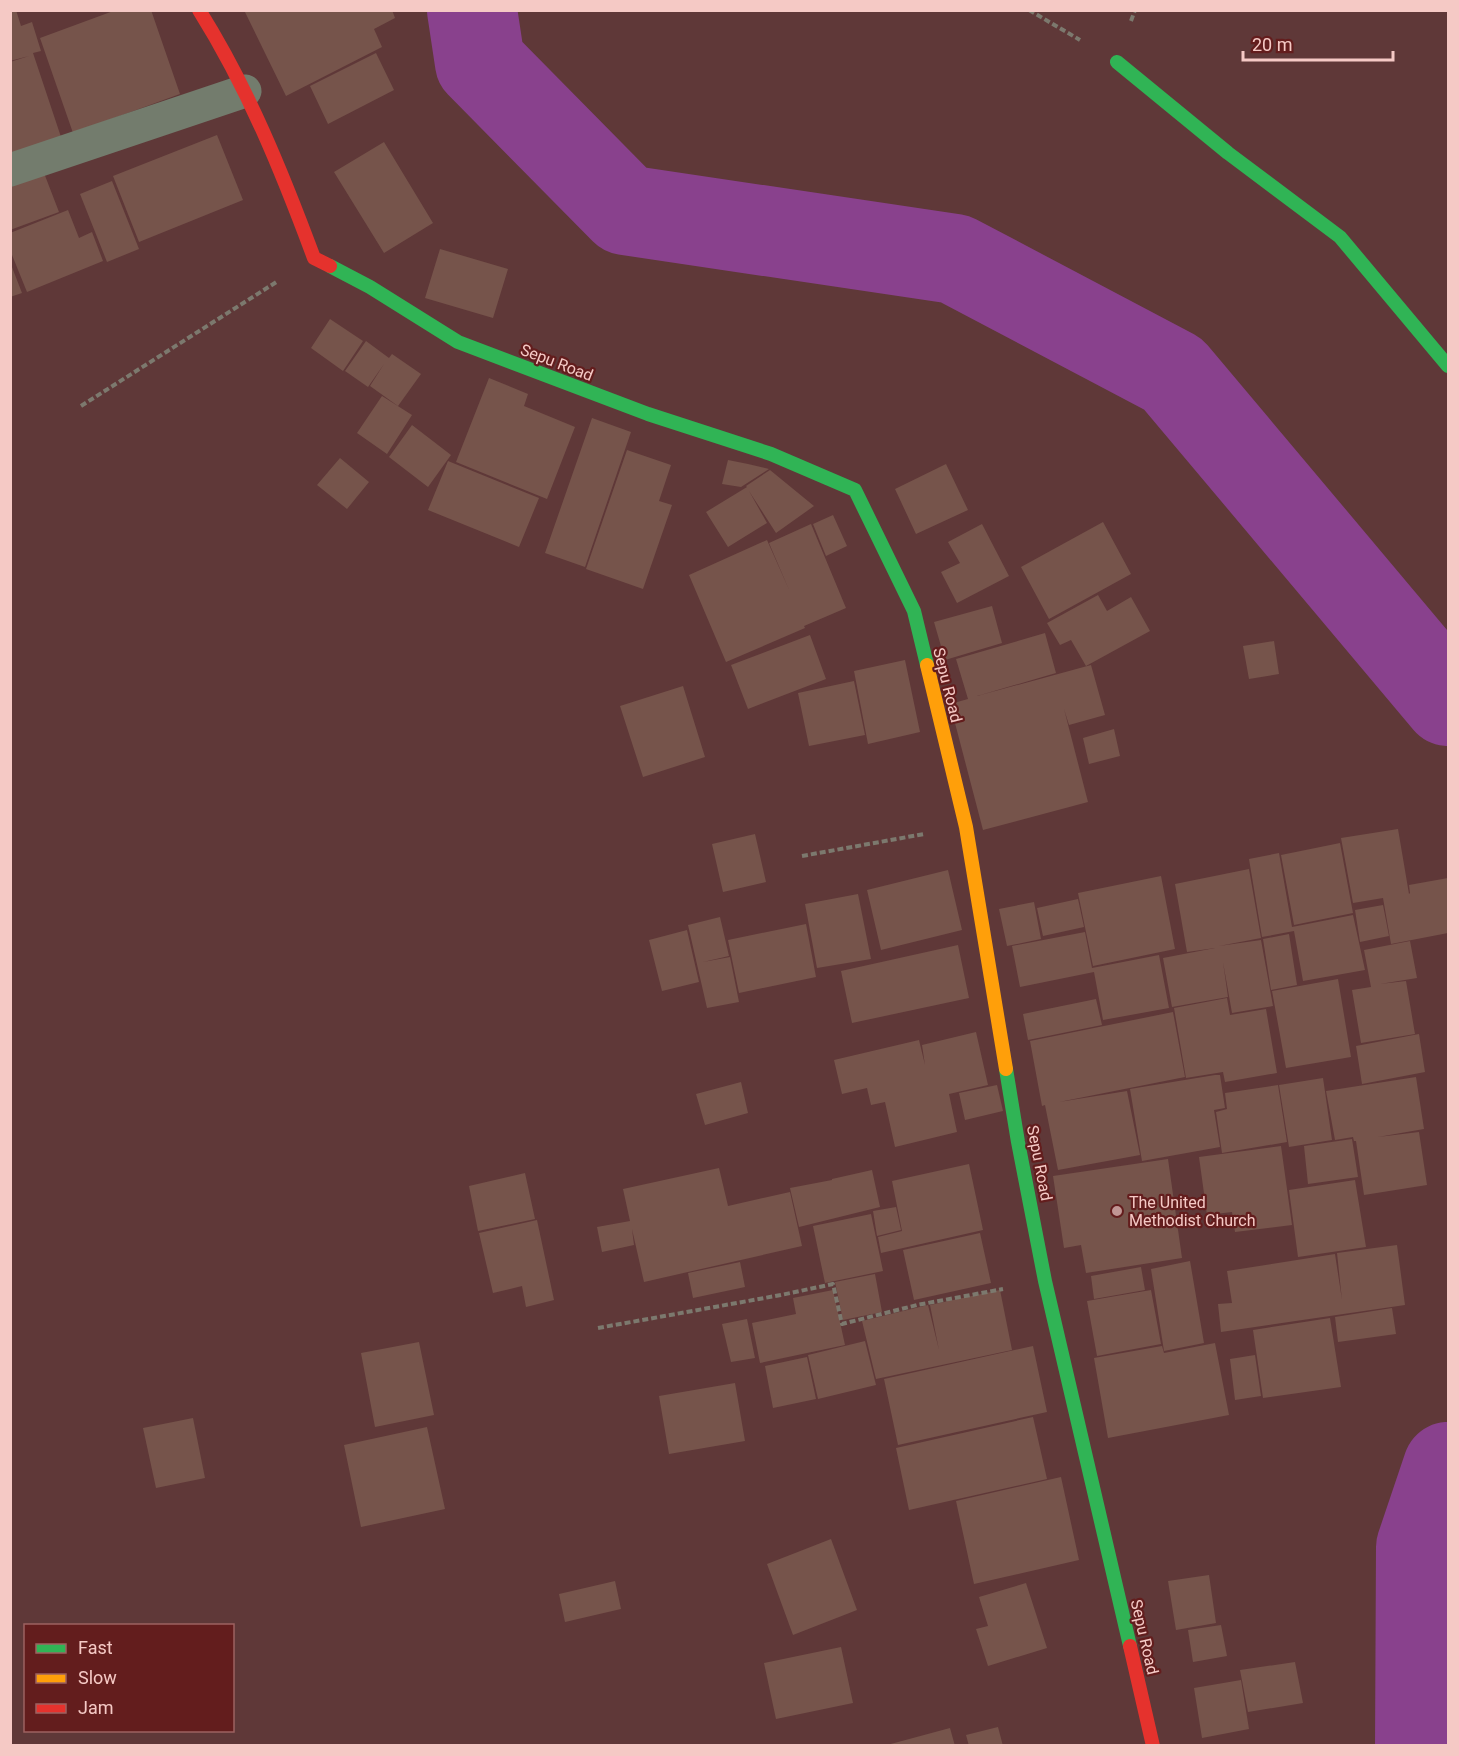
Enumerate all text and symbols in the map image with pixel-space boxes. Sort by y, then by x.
scale bar [1243,24,1393,62]
text: 20 m [1252,34,1292,55]
street label: Sepu Road [518,340,596,385]
street label: Sepu Road [929,646,966,725]
street label: Sepu Road [1023,1124,1056,1202]
place label: The United Methodist Church [1129,1193,1256,1230]
marker: The United Methodist Church [1110,1204,1124,1218]
street label: Sepu Road [1127,1598,1162,1677]
legend [24,1624,234,1732]
text: Fast [78,1637,113,1658]
text: Slow [78,1667,117,1688]
text: Jam [78,1697,114,1718]

